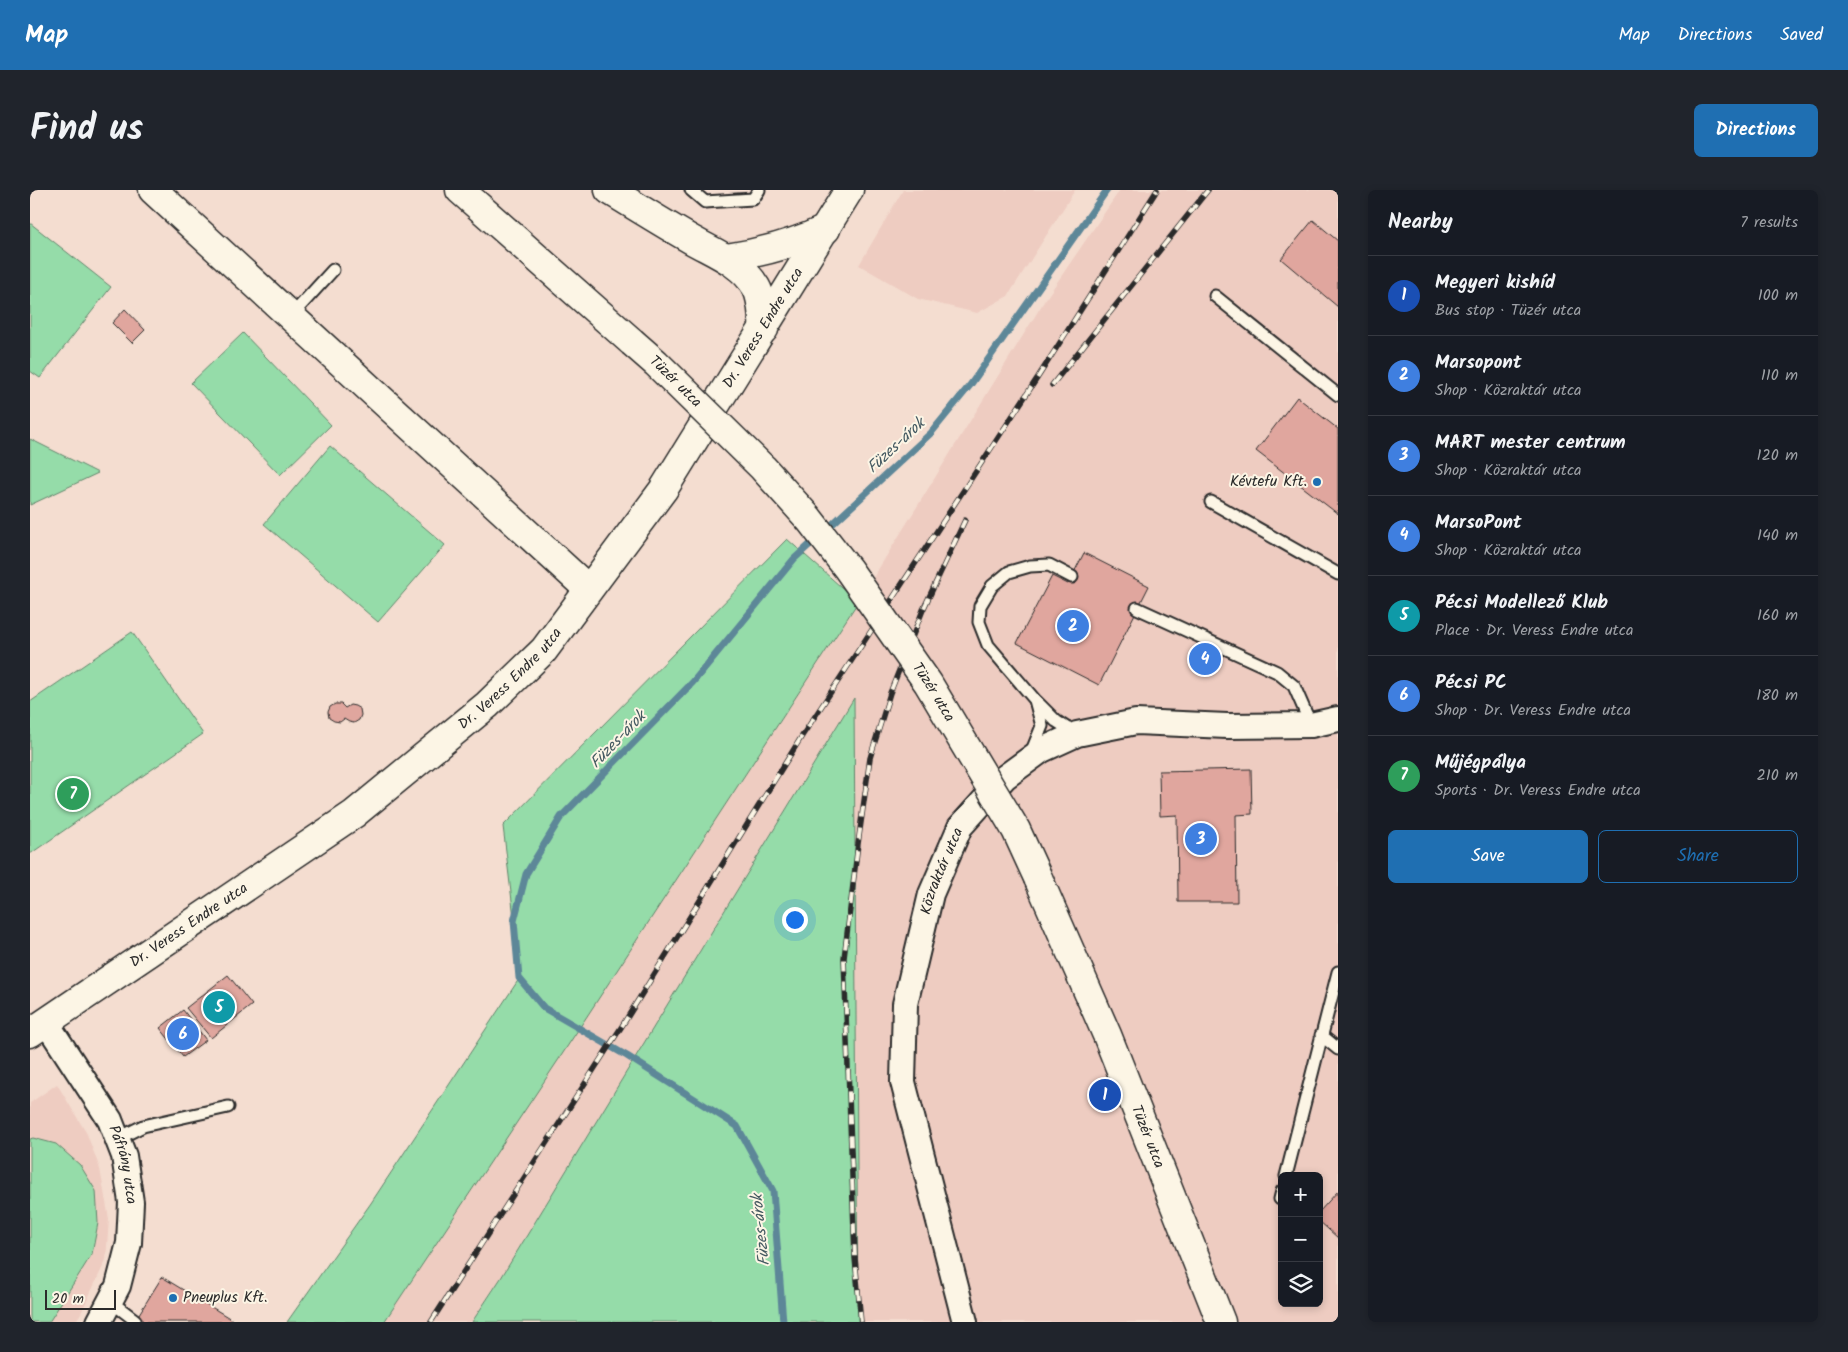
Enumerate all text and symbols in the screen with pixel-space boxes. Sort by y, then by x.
text: Map [25,16,68,55]
text: Map [1618,21,1650,50]
text: Directions [1678,21,1752,50]
text: Saved [1780,21,1823,50]
text: Find us [30,102,143,158]
button: Directions [1694,104,1818,157]
text: Nearby [1388,206,1453,239]
text: 7 results [1740,210,1798,235]
street label: Dr. Veress Endre utca [717,263,810,393]
text: Megyeri kishíd [1435,268,1555,298]
text: 1 [1402,283,1406,308]
text: 100 m [1758,283,1798,308]
text: Bus stop · Tüzér utca [1435,298,1581,323]
text: Marsopont [1435,348,1521,378]
street label: Tüzér utca [644,350,707,414]
text: 2 [1399,363,1409,388]
text: 110 m [1761,363,1798,388]
text: Shop · Közraktár utca [1435,378,1582,403]
water label: Füzes-árok [861,411,933,480]
text: MART mester centrum [1435,428,1625,458]
text: 3 [1400,443,1408,468]
text: 120 m [1757,443,1798,468]
text: Shop · Közraktár utca [1435,458,1582,483]
place label: Kévtefu Kft. [1230,470,1307,494]
marker: Kévtefu Kft. [1311,476,1323,488]
text: MarsoPont [1435,508,1522,538]
text: 4 [1400,523,1408,548]
text: 140 m [1757,523,1798,548]
text: Shop · Közraktár utca [1435,538,1582,563]
text: Pécsi Modellező Klub [1435,588,1608,618]
text: 5 [1400,603,1408,628]
text: 160 m [1757,603,1798,628]
pin: 2 [1057,607,1089,645]
text: Place · Dr. Veress Endre utca [1435,618,1633,643]
street label: Dr. Veress Endre utca [453,623,568,736]
pin: 4 [1189,640,1221,678]
street label: Tüzér utca [905,658,961,727]
text: Pécsi PC [1435,668,1507,698]
text: 6 [1400,683,1408,708]
text: 180 m [1756,683,1798,708]
text: Shop · Dr. Veress Endre utca [1435,698,1631,723]
water label: Füzes-árok [584,704,654,775]
text: Műjégpálya [1435,748,1526,778]
text: 7 [1400,763,1408,788]
text: 210 m [1757,763,1798,788]
pin: 7 [57,775,89,813]
text: Sports · Dr. Veress Endre utca [1435,778,1641,803]
pin: 3 [1185,820,1217,858]
street label: Közraktár utca [915,824,970,917]
button: Save [1388,830,1588,883]
button: Share [1598,830,1798,883]
street label: Dr. Veress Endre utca [125,877,253,974]
your location [782,907,808,933]
pin: 5 [203,988,235,1026]
pin: 6 [167,1015,199,1053]
pin: 1 [1089,1076,1121,1114]
street label: Tüzér utca [1124,1102,1171,1172]
street label: Páfrány utca [101,1122,143,1206]
map controls [1278,1172,1323,1307]
button: + [1278,1172,1323,1217]
water label: Füzes-árok [745,1190,777,1267]
button: − [1278,1217,1323,1262]
button: layers [1278,1262,1323,1307]
place label: Pneuplus Kft. [183,1286,267,1310]
scale bar [45,1287,116,1310]
text: 20 m [52,1288,84,1310]
marker: Pneuplus Kft. [167,1292,179,1304]

